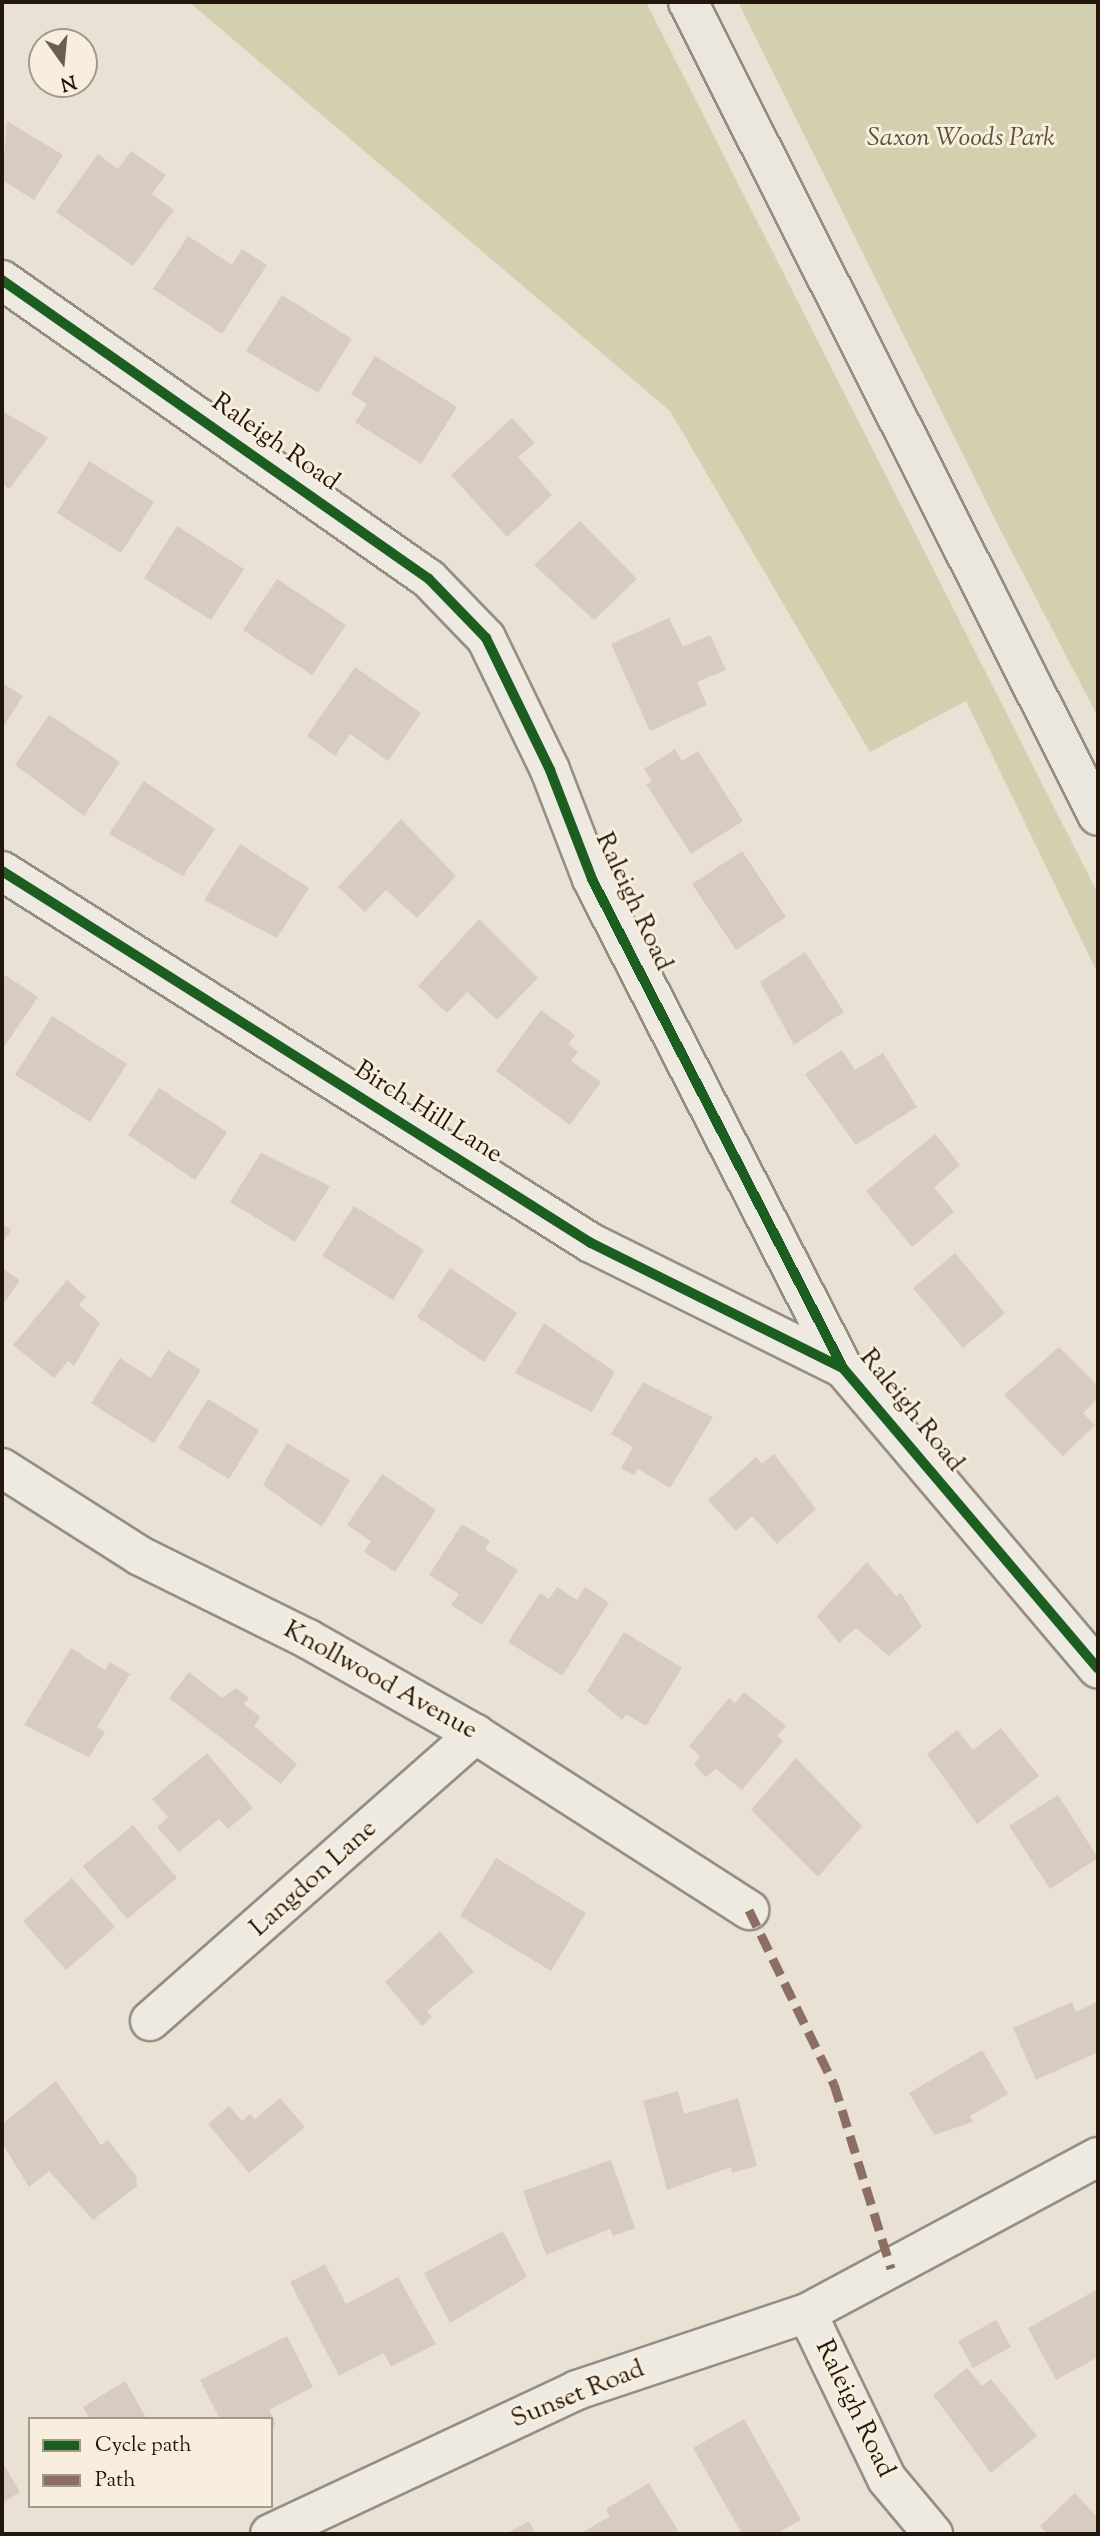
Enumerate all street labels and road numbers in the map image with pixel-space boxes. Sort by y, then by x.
street label: Raleigh Road [205,388,345,498]
street label: Raleigh Road [587,828,679,976]
street label: Birch Hill Lane [348,1055,508,1171]
street label: Raleigh Road [852,1343,970,1479]
street label: Knollwood Avenue [278,1615,482,1747]
street label: Langdon Lane [244,1814,384,1944]
street label: Raleigh Road [807,2335,901,2483]
street label: Sunset Road [507,2354,649,2436]

